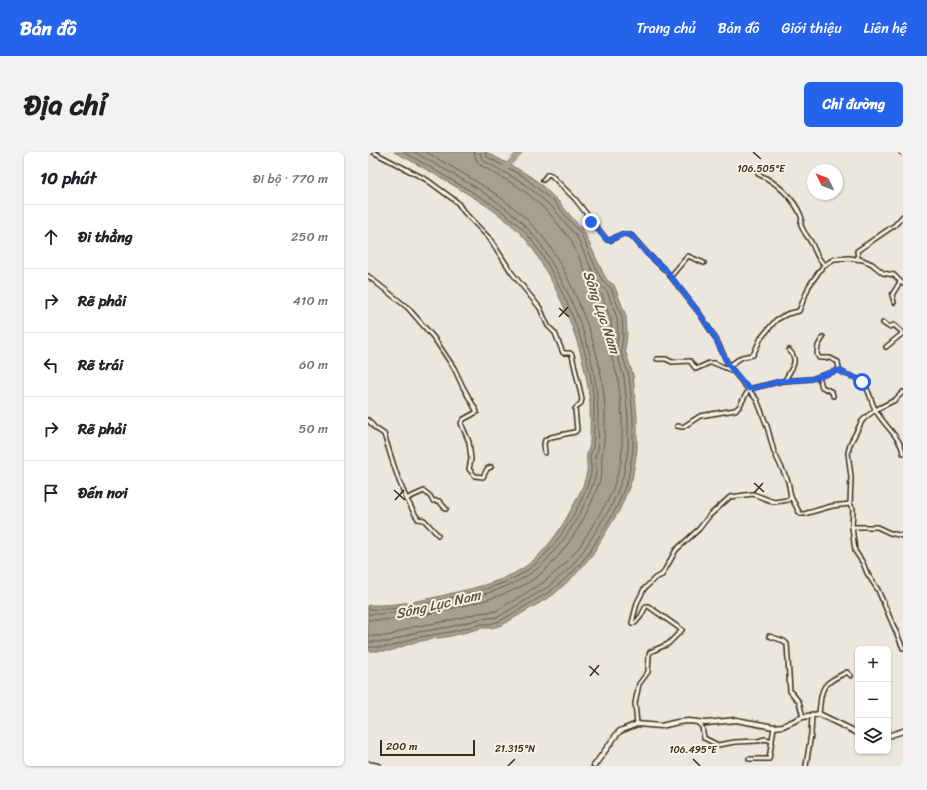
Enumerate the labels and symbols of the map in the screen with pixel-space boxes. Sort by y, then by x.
text: 106.505°E [737,160,786,178]
north arrow [807,164,843,200]
route end [582,213,600,231]
water label: Sông Lục Nam [576,267,628,358]
route start [853,373,871,391]
water label: Sông Lục Nam [393,582,484,626]
scale bar [380,738,475,757]
text: 21.315°N [495,740,535,758]
text: 106.495°E [669,741,718,759]

